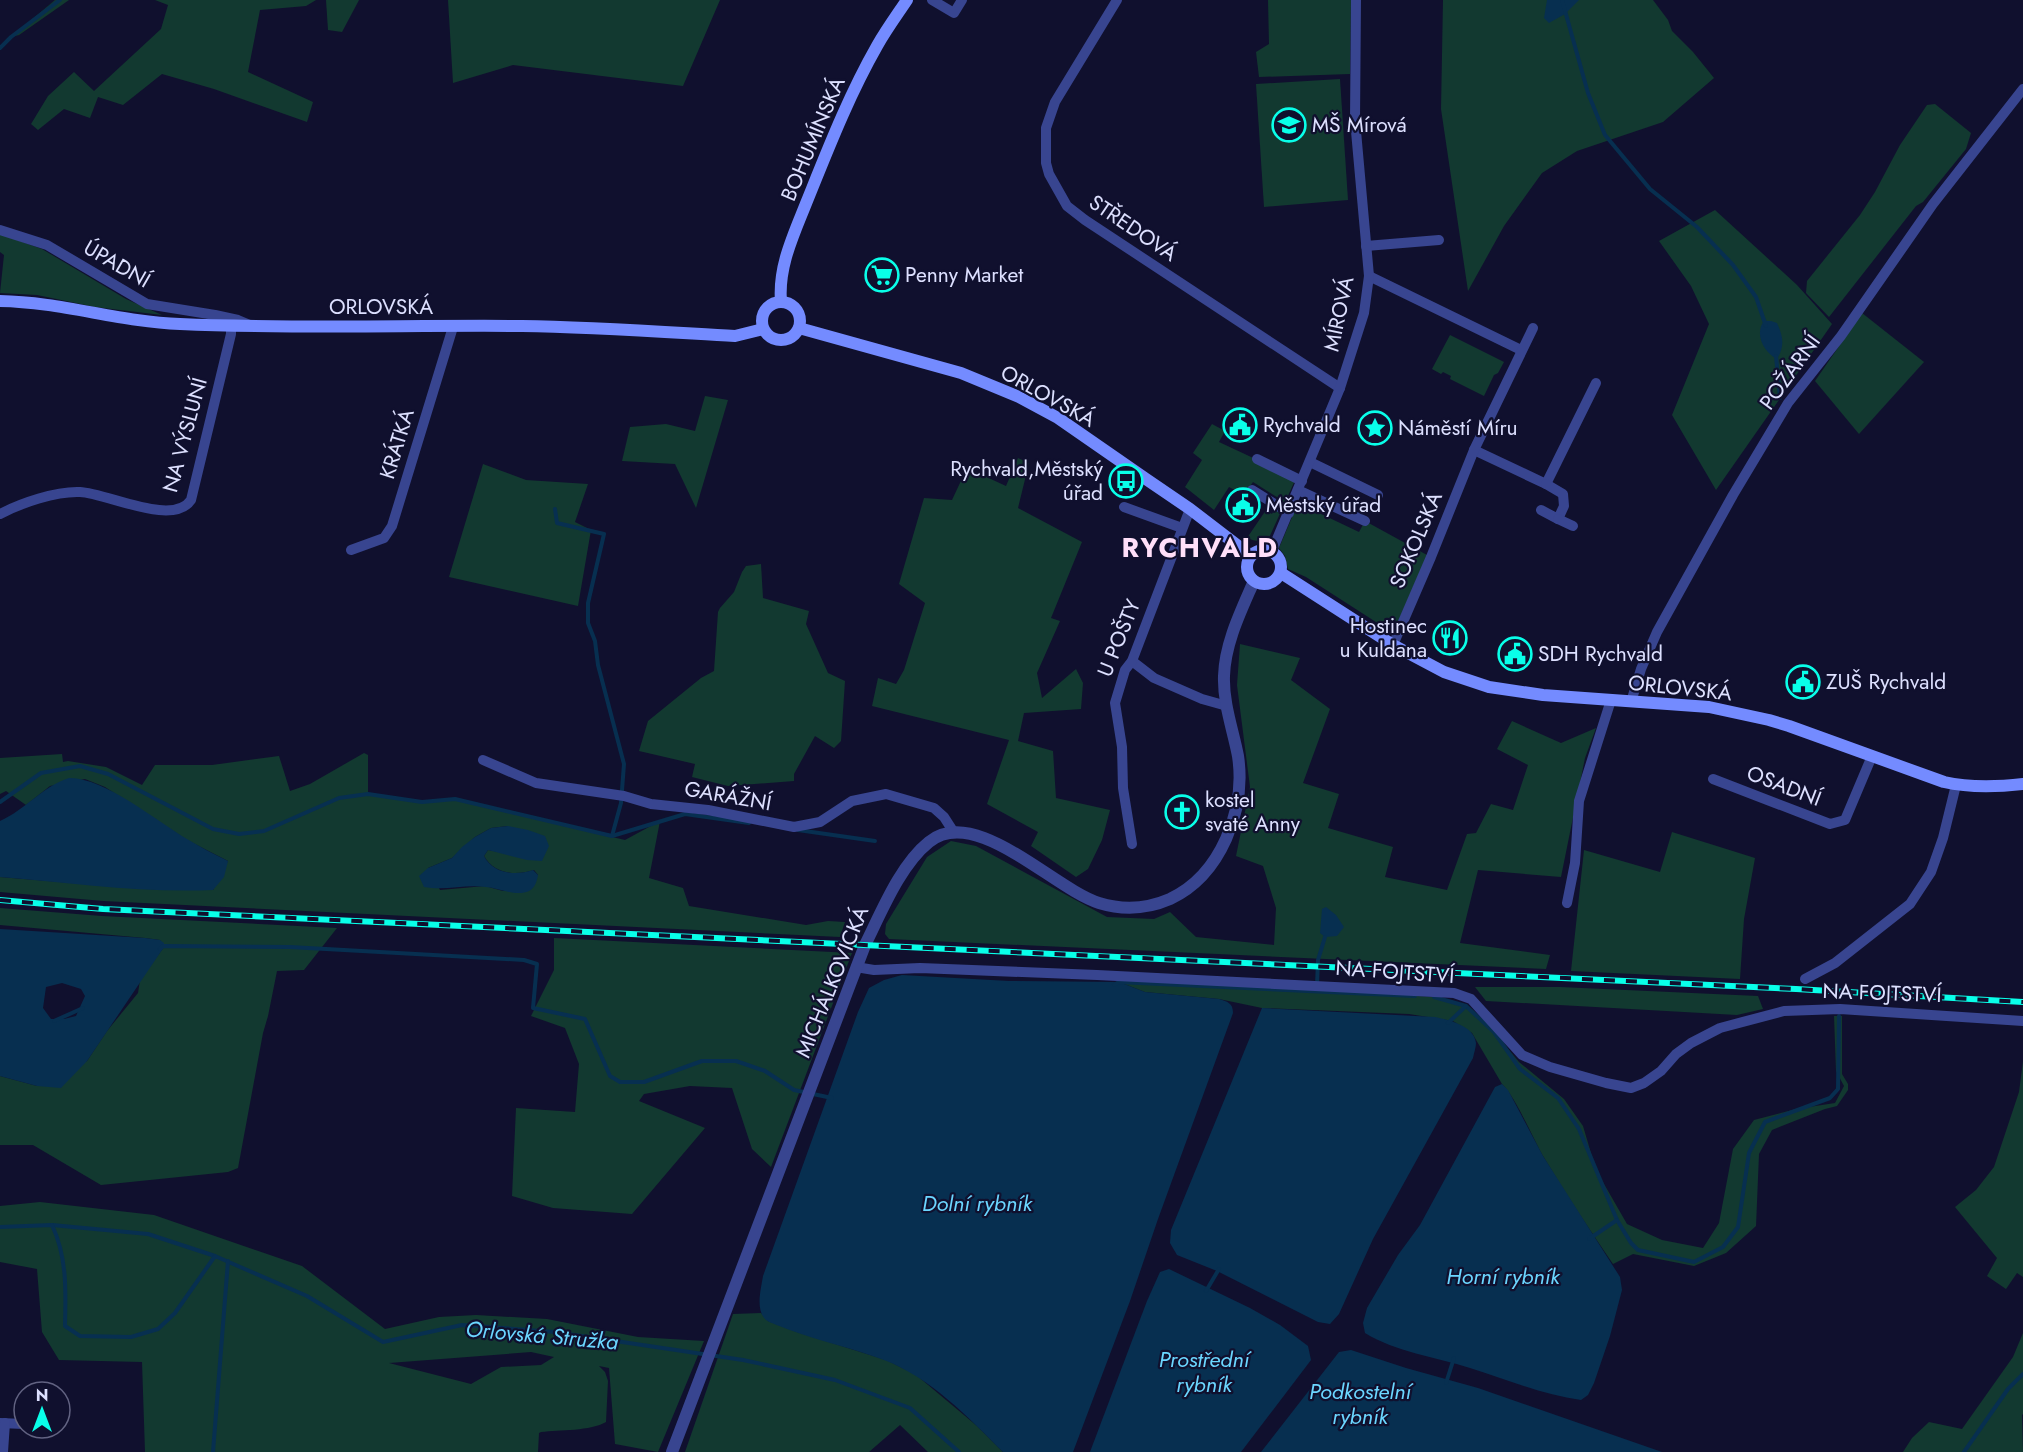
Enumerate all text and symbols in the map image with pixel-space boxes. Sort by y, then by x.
street label: BOHUMÍNSKÁ [773,72,853,206]
school or university icon: MŠ Mírová [1271,107,1307,143]
place label: MŠ Mírová [1312,110,1407,140]
street label: STŘEDOVÁ [1083,187,1183,269]
street label: ÚPADNÍ [78,233,157,296]
supermarket icon: Penny Market [864,257,900,293]
place label: Penny Market [905,260,1023,290]
street label: MÍROVÁ [1316,274,1362,354]
street label: ORLOVSKÁ [329,292,433,322]
street label: POŽÁRNÍ [1752,327,1828,416]
street label: ORLOVSKÁ [995,358,1101,434]
street label: NA VÝSLUNÍ [155,374,215,496]
street label: KRÁTKÁ [372,405,422,483]
public building icon: Rychvald [1222,407,1258,443]
place label: Rychvald [1263,410,1341,440]
place icon: Náměstí Míru [1357,410,1393,446]
place label: Náměstí Míru [1398,413,1518,443]
place label: Rychvald,Městský úřad [950,454,1104,508]
bus stop icon: Rychvald,Městský úřad [1108,463,1144,499]
public building icon: Městský úřad [1225,487,1261,523]
street label: SOKOLSKÁ [1382,487,1450,593]
place label: Městský úřad [1266,490,1381,520]
district label: RYCHVALD [1121,528,1279,567]
street label: U POŠTY [1090,595,1148,681]
place label: Hostinec u Kuldana [1339,611,1427,665]
restaurant icon: Hostinec u Kuldana [1432,620,1468,656]
public building icon: SDH Rychvald [1497,636,1533,672]
place label: SDH Rychvald [1538,639,1663,669]
public building icon: ZUŠ Rychvald [1785,664,1821,700]
place label: ZUŠ Rychvald [1826,667,1946,697]
street label: ORLOVSKÁ [1627,668,1734,708]
street label: OSADNÍ [1742,758,1826,814]
street label: GARÁŽNÍ [682,774,775,819]
place label: kostel svaté Anny [1205,785,1301,839]
church icon: kostel svaté Anny [1164,794,1200,830]
street label: MICHÁLKOVICKÁ [788,902,876,1062]
street label: NA FOJTSTVÍ [1334,953,1456,991]
street label: NA FOJTSTVÍ [1822,976,1943,1010]
water label: Dolní rybník [922,1187,1034,1219]
water label: Horní rybník [1446,1260,1561,1292]
water label: Orlovská Stružka [464,1312,620,1358]
water label: Prostřední rybník [1159,1343,1253,1400]
water label: Podkostelní rybník [1309,1375,1414,1432]
north arrow [12,1380,72,1440]
text: N [36,1384,48,1407]

